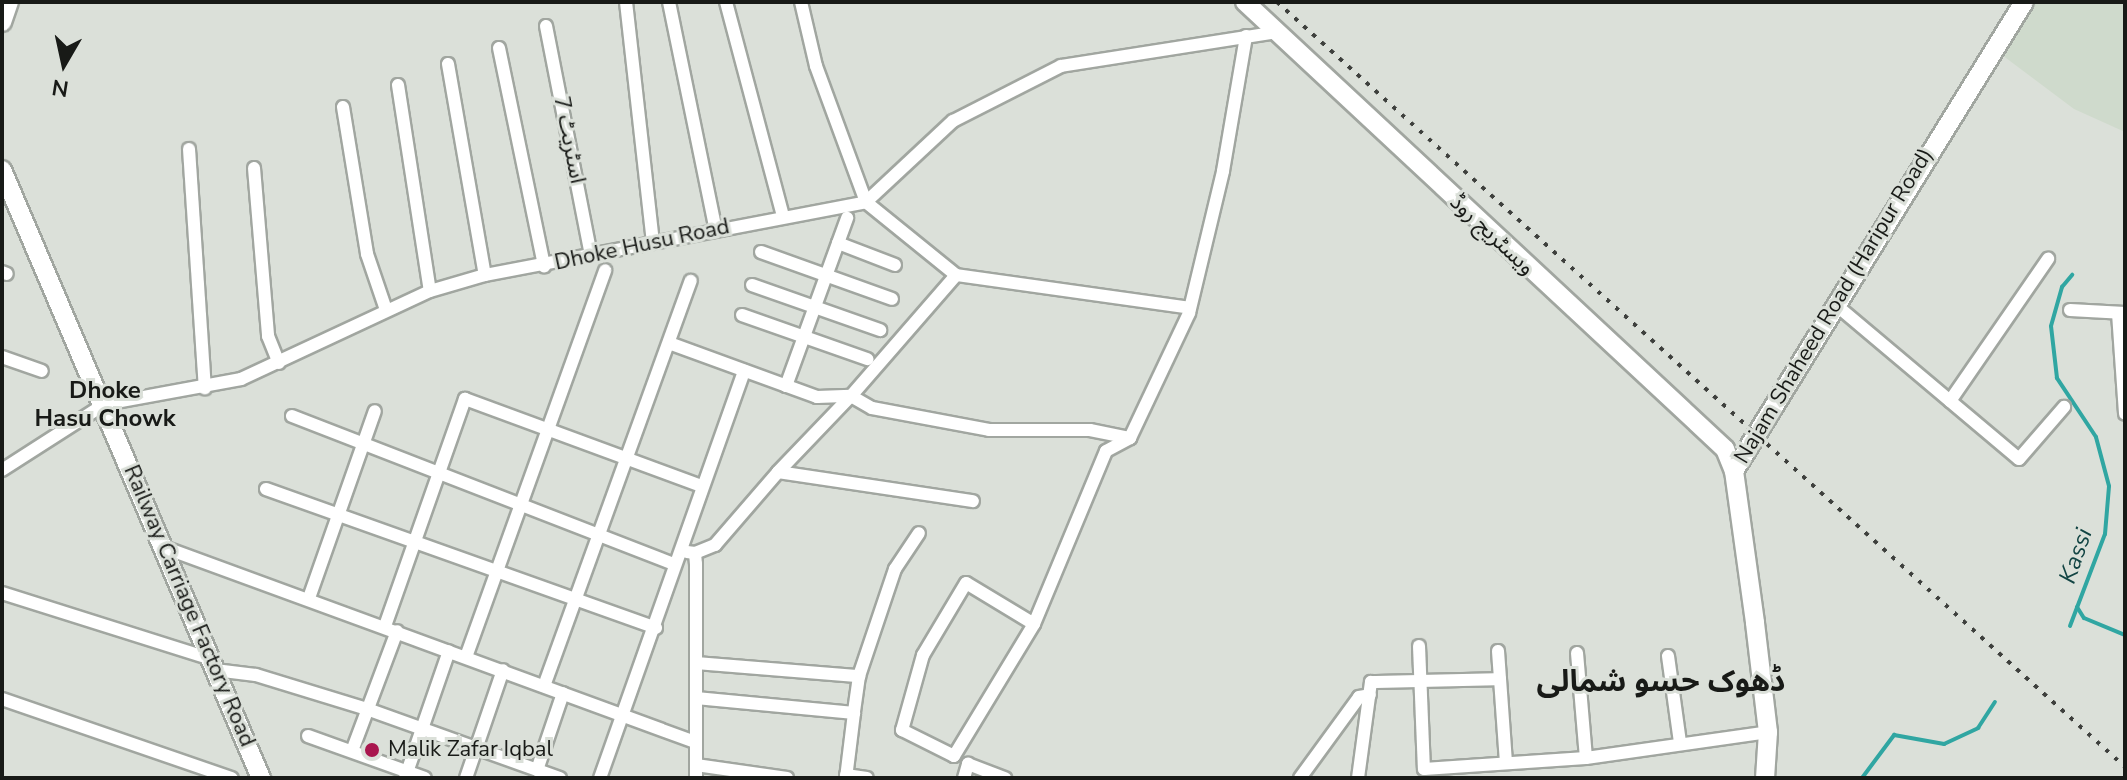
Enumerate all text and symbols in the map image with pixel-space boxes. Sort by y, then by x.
north arrow [24,24,104,104]
text: N [50,72,71,104]
street label: اسٹریٹ 7 [548,94,590,186]
street label: Najam Shaheed Road (Haripur Road) [1729,143,1939,469]
street label: ویسٹریج روڈ [1444,189,1540,281]
street label: Dhoke Husu Road [552,214,732,276]
district label: Dhoke Hasu Chowk [34,377,176,433]
street label: Railway Carriage Factory Road [118,461,260,751]
water label: Kassi [2053,525,2099,587]
district label: ڈھوک حسو شمالی [1537,664,1785,700]
place label: Malik Zafar Iqbal [388,737,553,763]
marker: Malik Zafar Iqbal [363,741,381,759]

